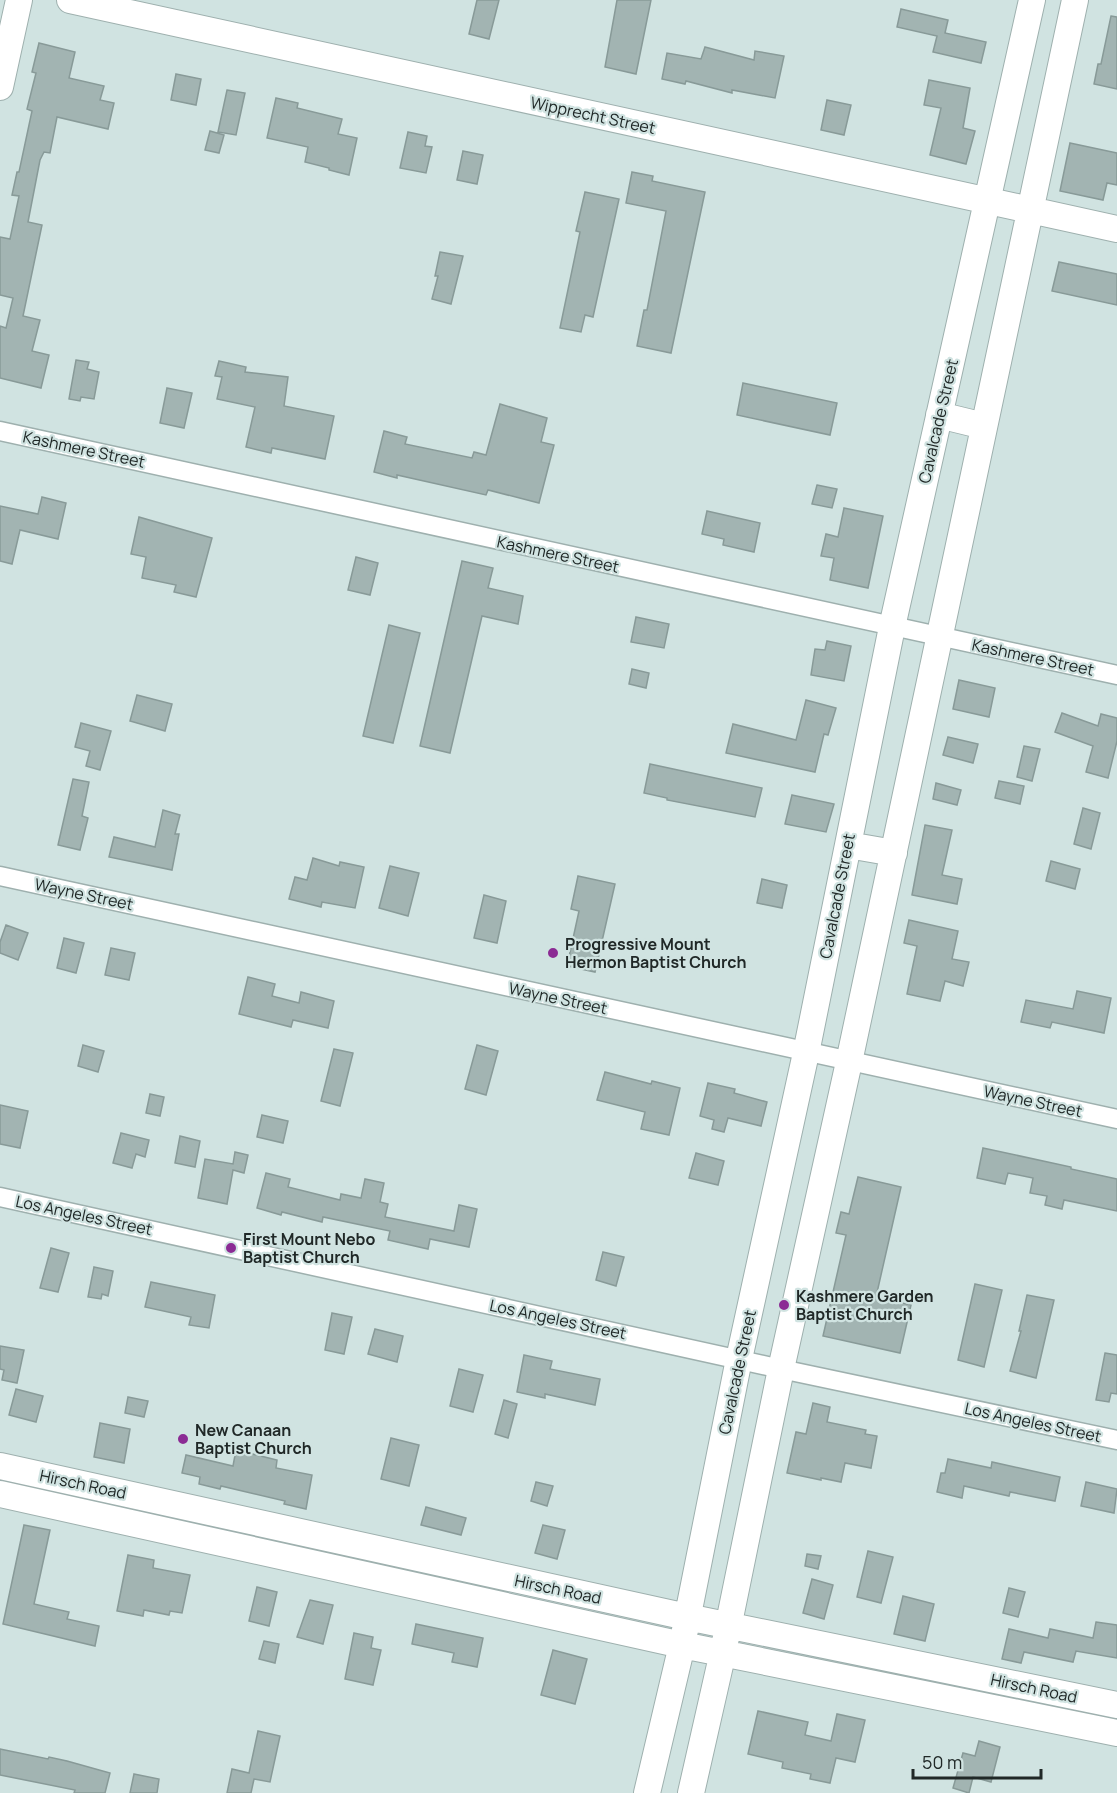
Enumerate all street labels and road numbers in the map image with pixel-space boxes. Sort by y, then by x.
street label: Wipprecht Street [528,91,658,139]
street label: Cavalcade Street [913,357,963,485]
street label: Kashmere Street [21,425,147,473]
street label: Kashmere Street [495,530,621,578]
street label: Kashmere Street [970,633,1096,681]
street label: Cavalcade Street [814,832,860,960]
street label: Wayne Street [33,873,135,915]
street label: Wayne Street [507,977,609,1019]
street label: Wayne Street [982,1080,1084,1122]
street label: Los Angeles Street [14,1190,154,1240]
street label: Los Angeles Street [488,1294,628,1344]
street label: Cavalcade Street [713,1308,761,1436]
street label: Los Angeles Street [963,1397,1103,1447]
street label: Hirsch Road [38,1464,128,1504]
street label: Hirsch Road [513,1569,603,1609]
street label: Hirsch Road [989,1668,1079,1708]

